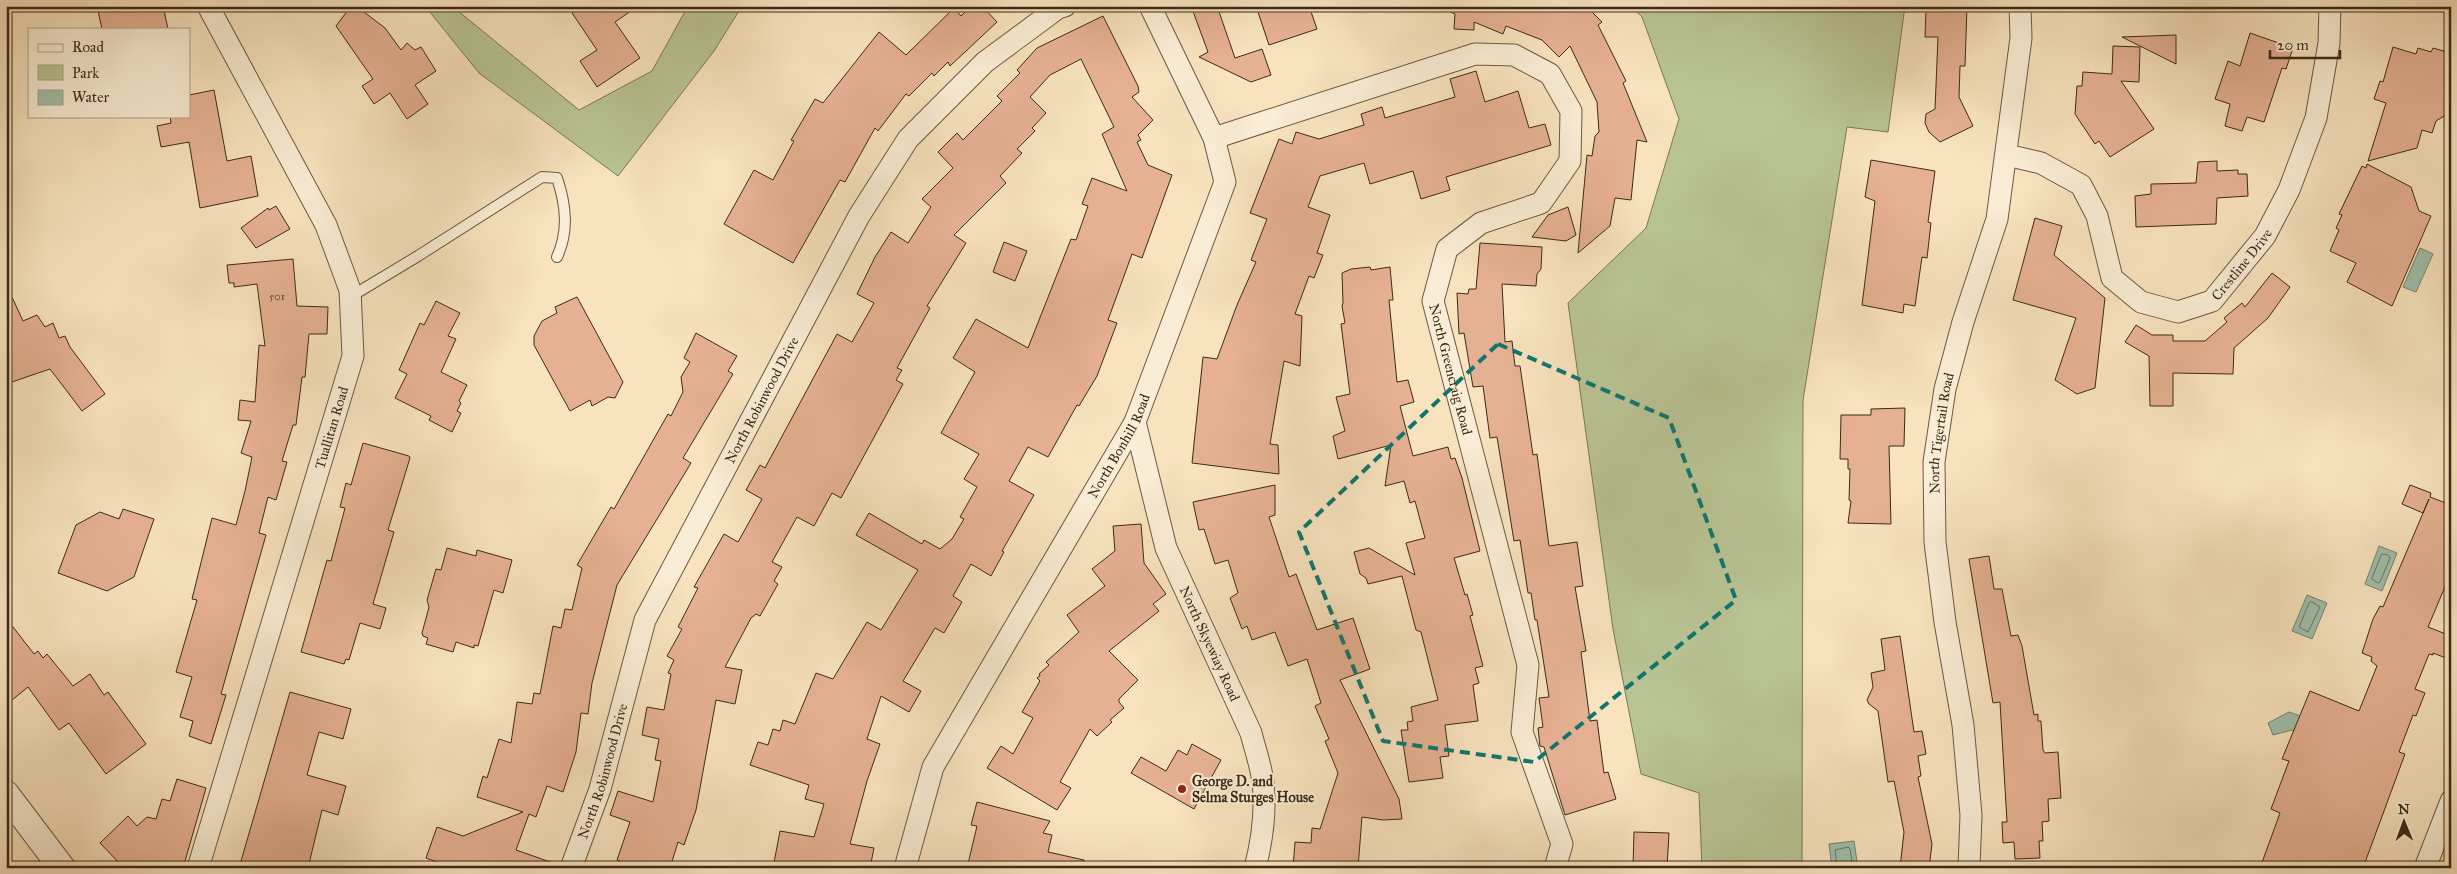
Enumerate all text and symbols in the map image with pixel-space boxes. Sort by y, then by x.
legend [28,28,190,118]
scale bar [2270,28,2340,60]
text: 20 m [2277,36,2309,54]
text: Road [72,38,104,56]
text: Park [72,64,99,82]
text: Water [72,88,109,106]
street label: Crestline Drive [2208,226,2276,304]
house number: 501 [269,290,285,303]
street label: North Greencraig Road [1425,302,1476,437]
street label: North Robinwood Drive [722,334,802,466]
street label: North Tigertail Road [1926,371,1958,494]
street label: Tuallitan Road [311,384,352,471]
street label: North Bonhill Road [1084,392,1154,501]
street label: North Skyewiay Road [1176,584,1243,704]
street label: North Robinwood Drive [574,702,631,841]
place label: George D. and Selma Sturges House [1192,773,1314,807]
marker: George D. and Selma Sturges House [1176,783,1188,795]
north arrow [2380,796,2430,846]
text: N [2398,801,2410,818]

